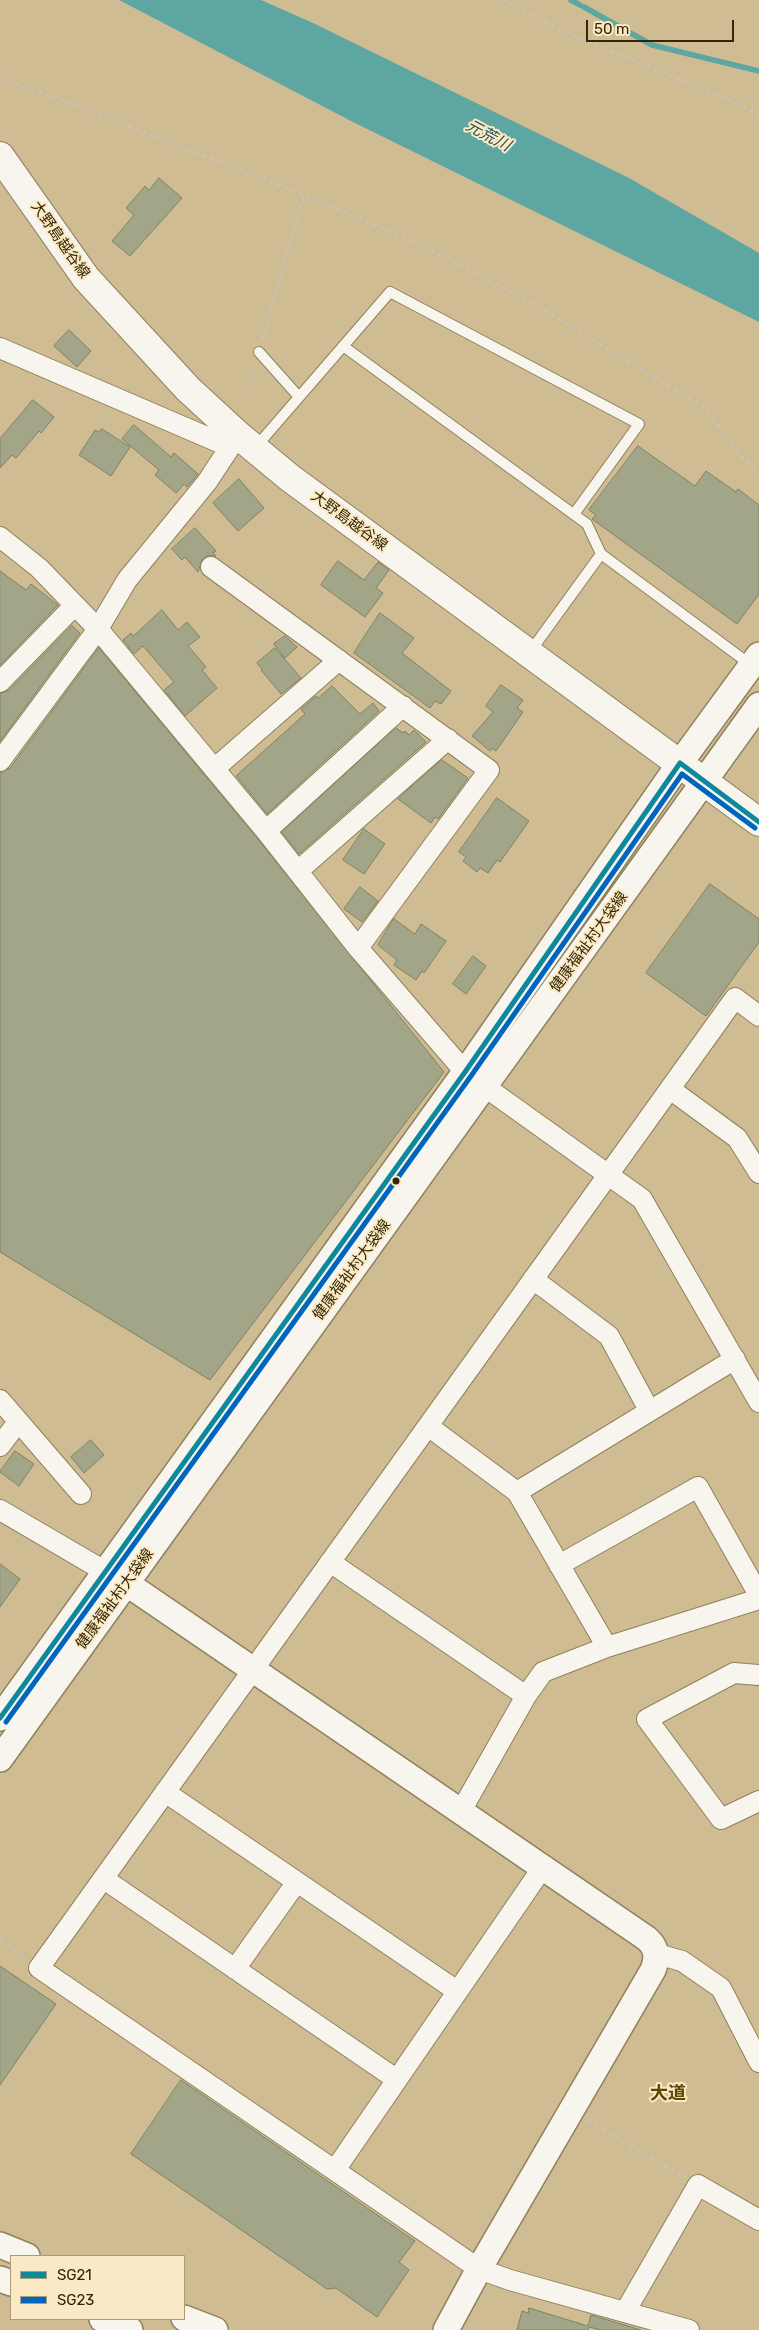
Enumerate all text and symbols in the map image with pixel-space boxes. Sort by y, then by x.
scale bar [589,10,736,42]
text: 50 m [594,20,629,38]
water label: 元荒川 [462,116,514,156]
street label: 大野島越谷線 [27,198,93,282]
street label: 大野島越谷線 [307,487,391,555]
street label: 健康福祉村大袋線 [546,888,632,996]
unlabelled marker [391,1176,401,1186]
street label: 健康福祉村大袋線 [309,1216,395,1324]
street label: 健康福祉村大袋線 [72,1545,158,1653]
district label: 大道 [650,2083,686,2105]
legend [10,2255,185,2320]
text: SG21 [57,2266,92,2284]
text: SG23 [57,2291,94,2309]

